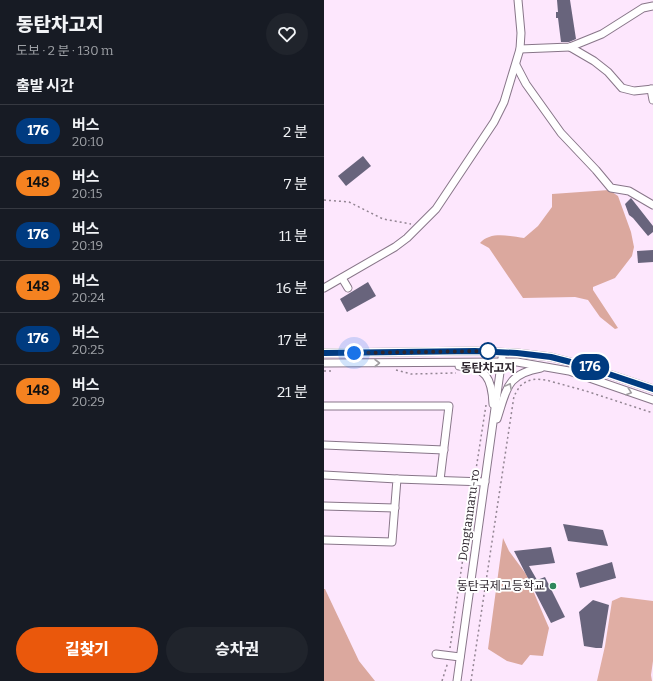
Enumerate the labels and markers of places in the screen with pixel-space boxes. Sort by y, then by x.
marker: 동탄차고지 [479,342,497,360]
place label: 동탄차고지 [460,361,516,375]
place label: 동탄국제고등학교 [457,579,545,593]
marker: 동탄국제고등학교 [548,581,558,591]

